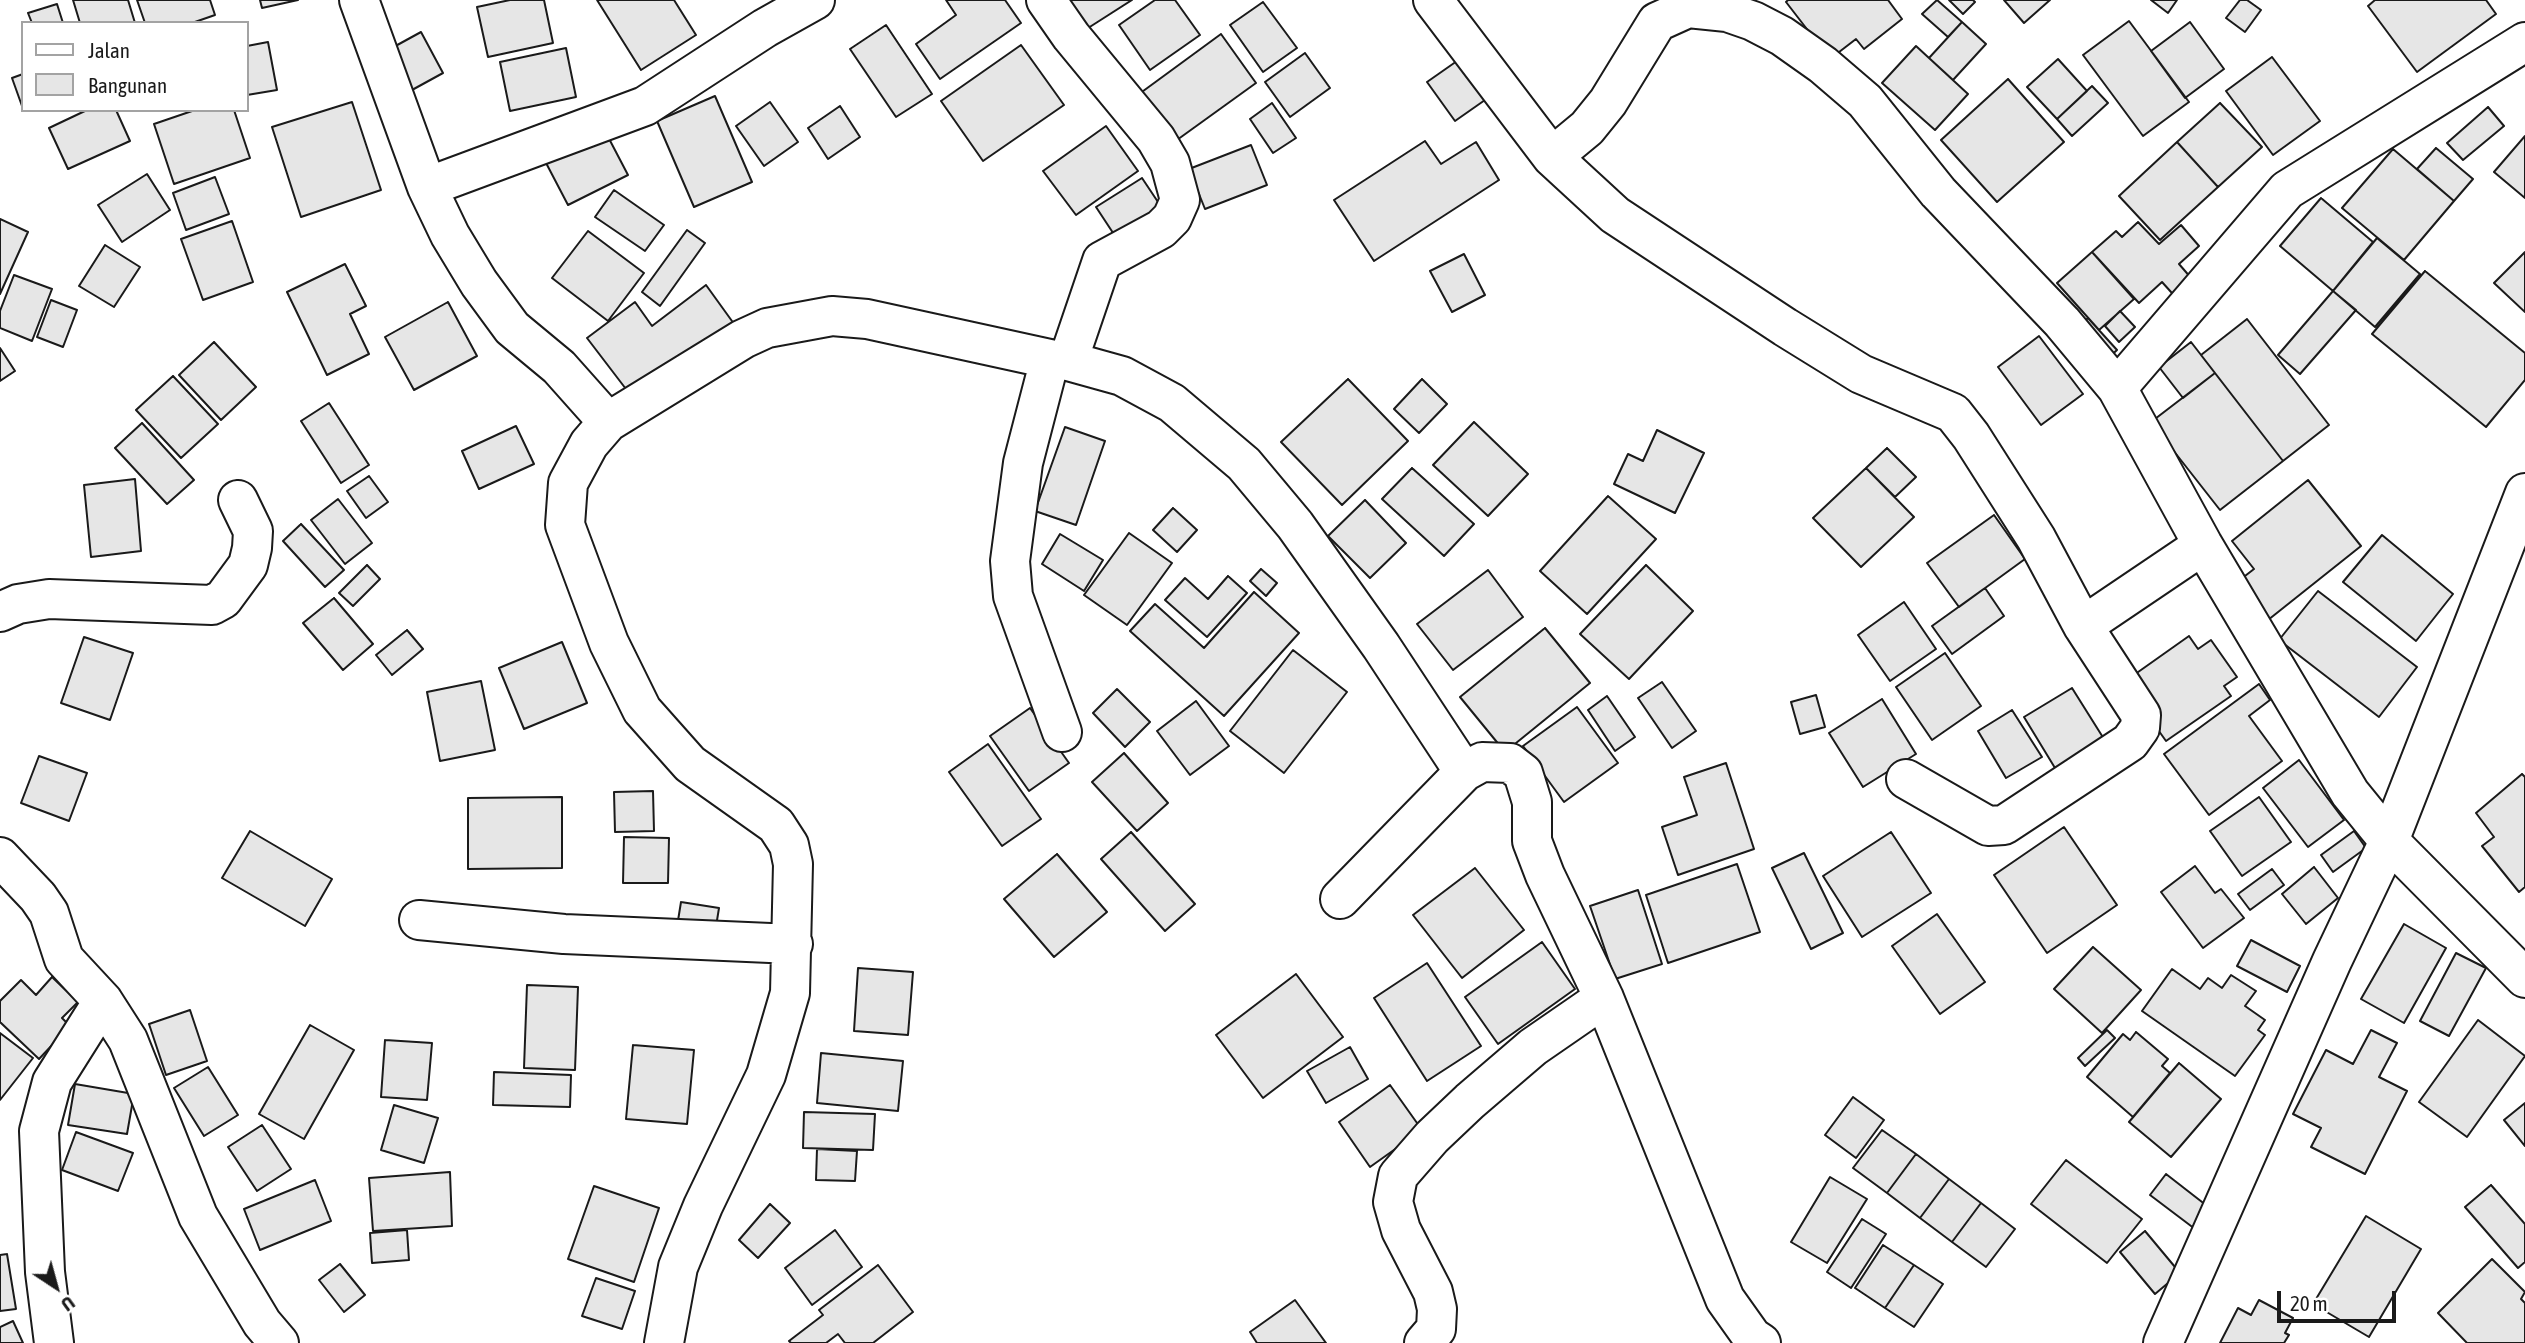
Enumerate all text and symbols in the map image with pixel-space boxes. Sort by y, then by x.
legend [21,21,248,112]
text: Jalan [88,38,130,62]
text: Bangunan [88,73,167,97]
north arrow [21,1252,91,1322]
scale bar [2280,1276,2399,1320]
text: 20 m [2290,1291,2328,1315]
text: U [57,1292,79,1316]

